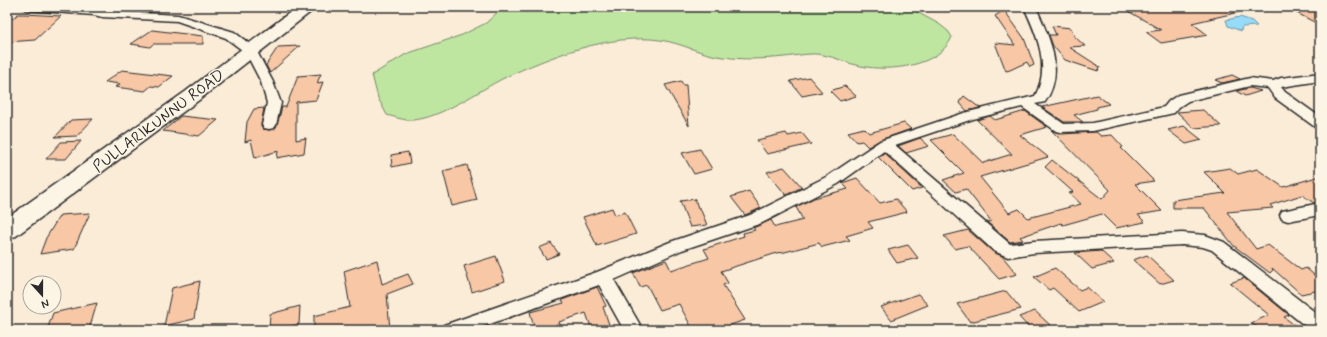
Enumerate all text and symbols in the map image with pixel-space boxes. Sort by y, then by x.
street label: PULLARIKUNNU ROAD [89,65,229,178]
north arrow [22,275,62,315]
text: N [39,296,51,311]

